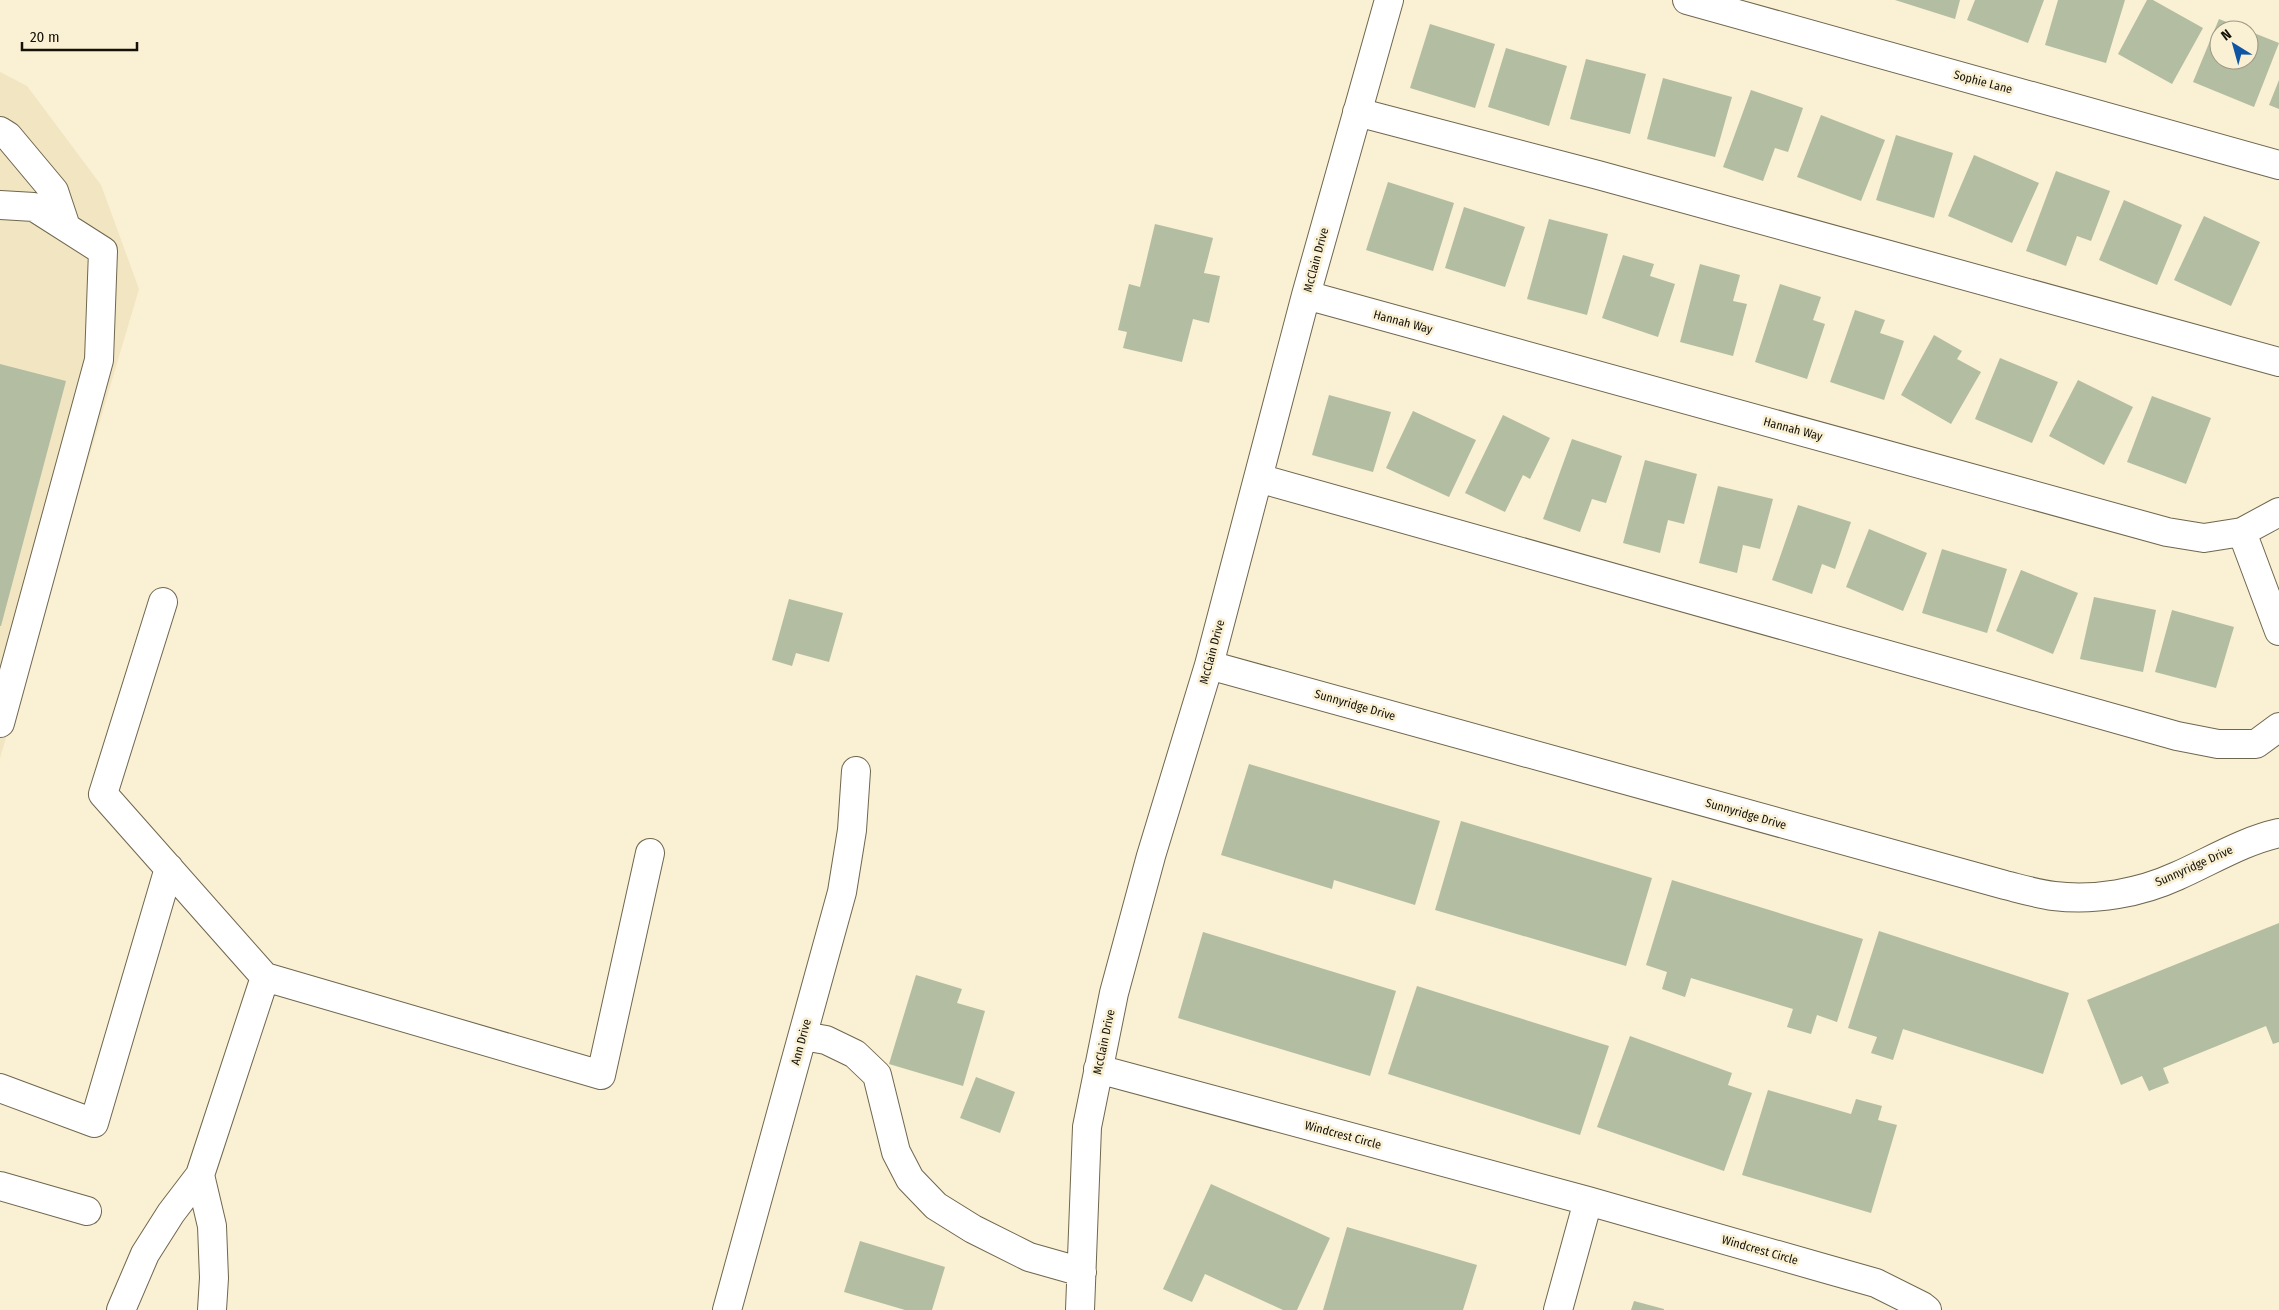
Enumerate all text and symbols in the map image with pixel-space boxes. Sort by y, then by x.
scale bar [22,20,138,52]
north arrow [2209,20,2259,70]
text: N [2218,26,2235,44]
text: 20 m [30,28,60,46]
street label: Sophie Lane [1952,67,2014,97]
street label: McClain Drive [1301,226,1331,294]
street label: Hannah Way [1372,307,1435,337]
street label: Hannah Way [1762,414,1825,444]
street label: McClain Drive [1197,618,1227,686]
street label: Sunnyridge Drive [1313,687,1397,723]
street label: Sunnyridge Drive [1704,796,1788,832]
street label: Sunnyridge Drive [2153,843,2235,889]
street label: McClain Drive [1090,1008,1118,1076]
street label: Ann Drive [788,1017,814,1067]
street label: Windcrest Circle [1303,1118,1383,1152]
street label: Windcrest Circle [1720,1232,1800,1268]

